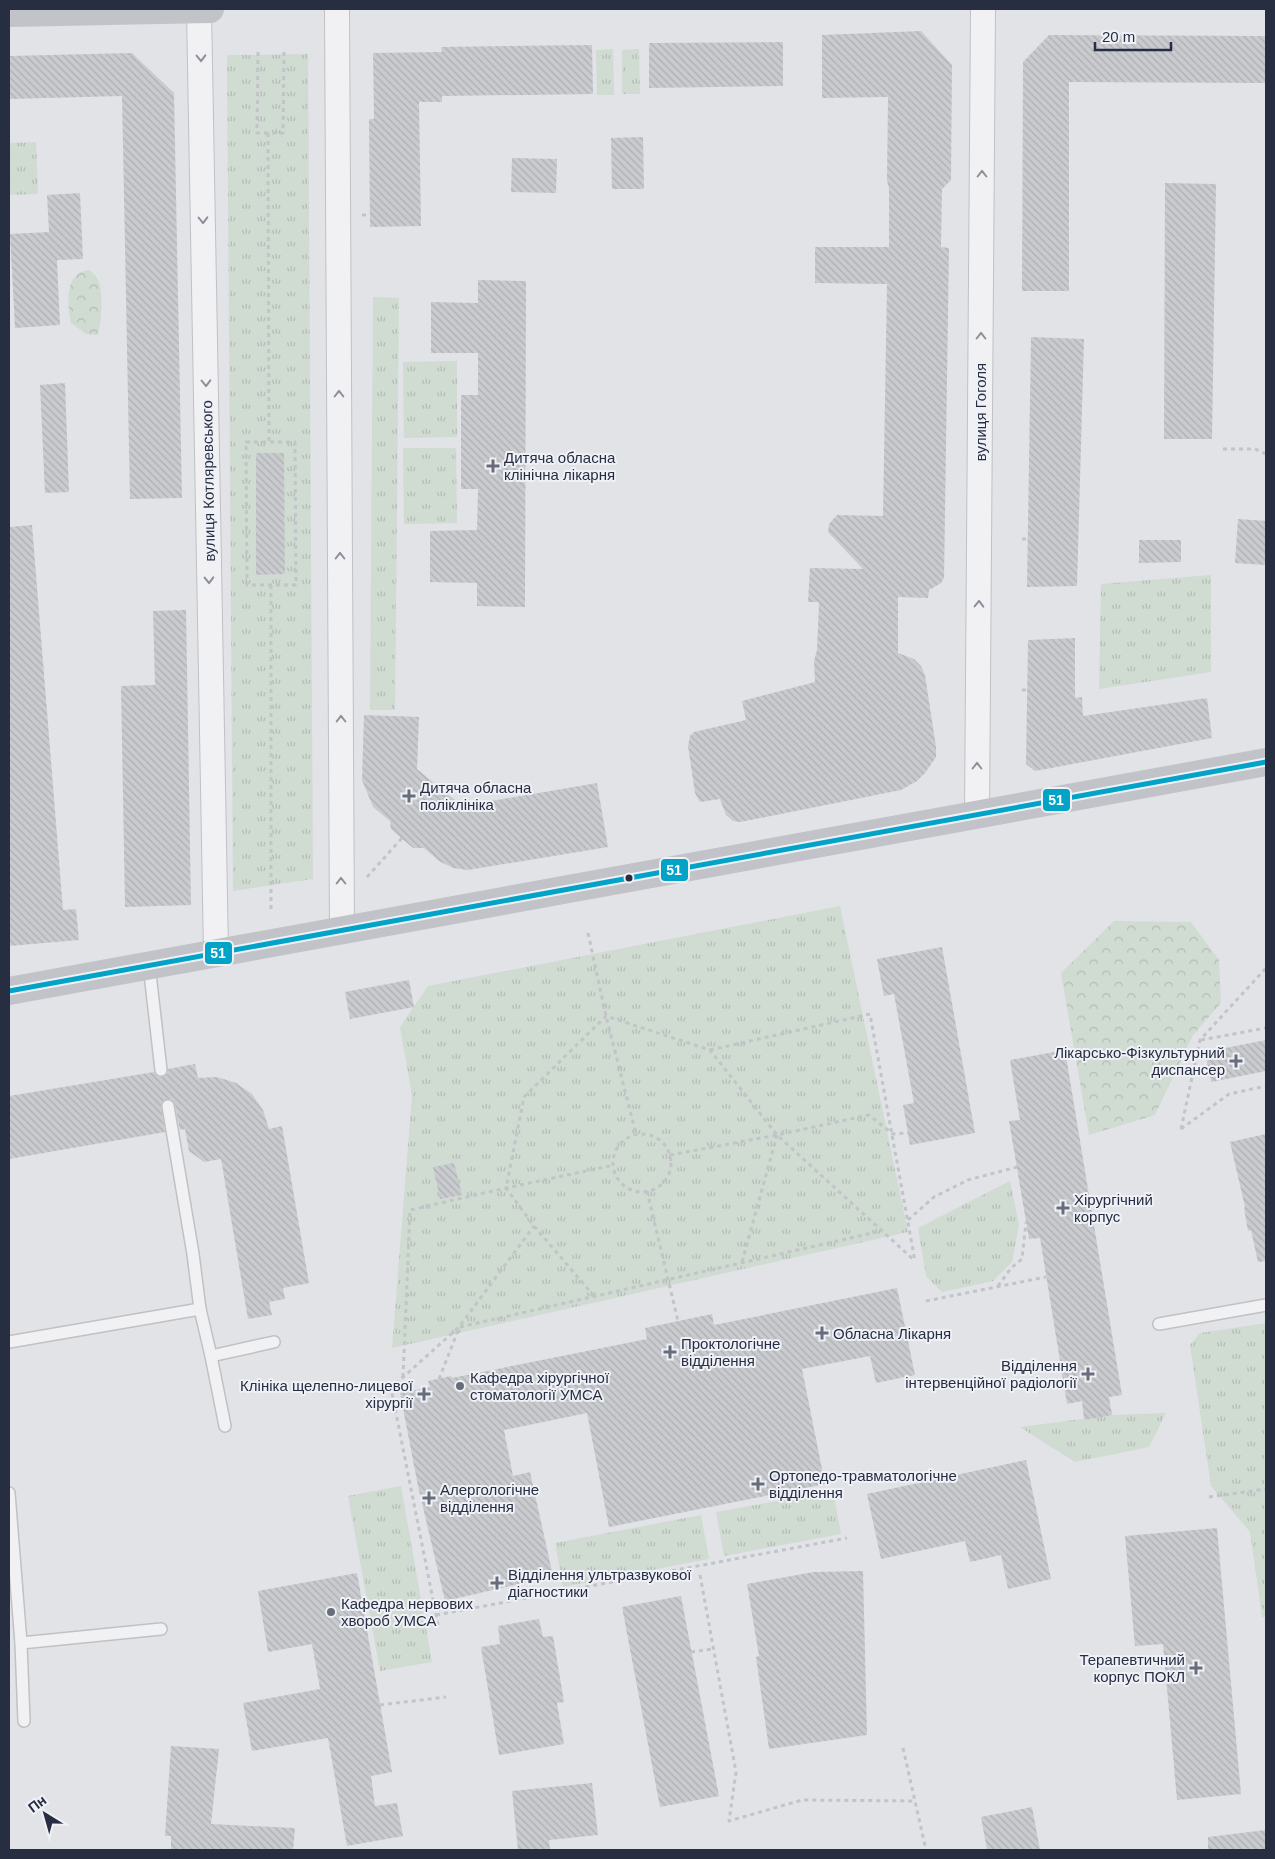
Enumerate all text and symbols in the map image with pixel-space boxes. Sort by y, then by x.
scale bar [1095,20,1171,52]
text: 20 m [1102,28,1135,45]
one-way arrow [196,54,206,62]
one-way arrow [977,169,987,177]
one-way arrow [198,216,209,224]
one-way arrow [976,332,986,340]
street label: вулиця Гоголя [972,363,989,461]
one-way arrow [201,379,211,387]
one-way arrow [334,390,344,398]
street label: вулиця Котляревського [198,400,218,562]
place label: Дитяча обласна клінічна лікарня [504,449,616,483]
marker: Дитяча обласна клінічна лікарня [486,459,500,473]
one-way arrow [335,552,345,560]
one-way arrow [204,576,215,584]
one-way arrow [973,599,984,607]
one-way arrow [336,715,346,722]
one-way arrow [972,762,982,770]
place label: Дитяча обласна поліклініка [420,779,532,813]
line badge: 51 [1042,788,1071,812]
marker: Дитяча обласна поліклініка [402,789,416,803]
text: 51 [1048,792,1064,808]
line badge: 51 [660,858,689,882]
text: 51 [666,862,682,878]
unlabelled marker [624,873,634,883]
one-way arrow [336,877,347,885]
line badge: 51 [204,941,233,965]
text: 51 [210,945,226,961]
place label: Лікарсько-Фізкультурний диспансер [1054,1044,1225,1078]
marker: Лікарсько-Фізкультурний диспансер [1229,1054,1243,1068]
place label: Хірургічний корпус [1074,1191,1153,1225]
marker: Хірургічний корпус [1056,1201,1070,1215]
place label: Обласна Лікарня [833,1325,951,1342]
marker: Обласна Лікарня [815,1326,829,1340]
place label: Проктологічне відділення [681,1335,780,1369]
marker: Проктологічне відділення [663,1345,677,1359]
place label: Відділення інтервенційної радіології [905,1357,1078,1391]
marker: Відділення інтервенційної радіології [1081,1367,1095,1381]
place label: Кафедра хірургічної стоматології УМСА [470,1369,610,1403]
place label: Клініка щелепно-лицевої хірургії [240,1377,414,1411]
marker: Кафедра хірургічної стоматології УМСА [454,1380,466,1392]
marker: Клініка щелепно-лицевої хірургії [417,1387,431,1401]
place label: Ортопедо-травматологічне відділення [769,1467,957,1501]
marker: Ортопедо-травматологічне відділення [751,1477,765,1491]
place label: Алергологічне відділення [440,1481,539,1515]
marker: Алергологічне відділення [422,1491,436,1505]
place label: Відділення ультразвукової діагностики [508,1566,692,1600]
marker: Відділення ультразвукової діагностики [490,1576,504,1590]
place label: Кафедра нервових хвороб УМСА [341,1595,473,1629]
marker: Кафедра нервових хвороб УМСА [325,1606,337,1618]
place label: Терапевтичний корпус ПОКЛ [1079,1651,1185,1685]
marker: Терапевтичний корпус ПОКЛ [1189,1661,1203,1675]
north arrow [20,1789,70,1839]
text: Пн [25,1792,49,1816]

